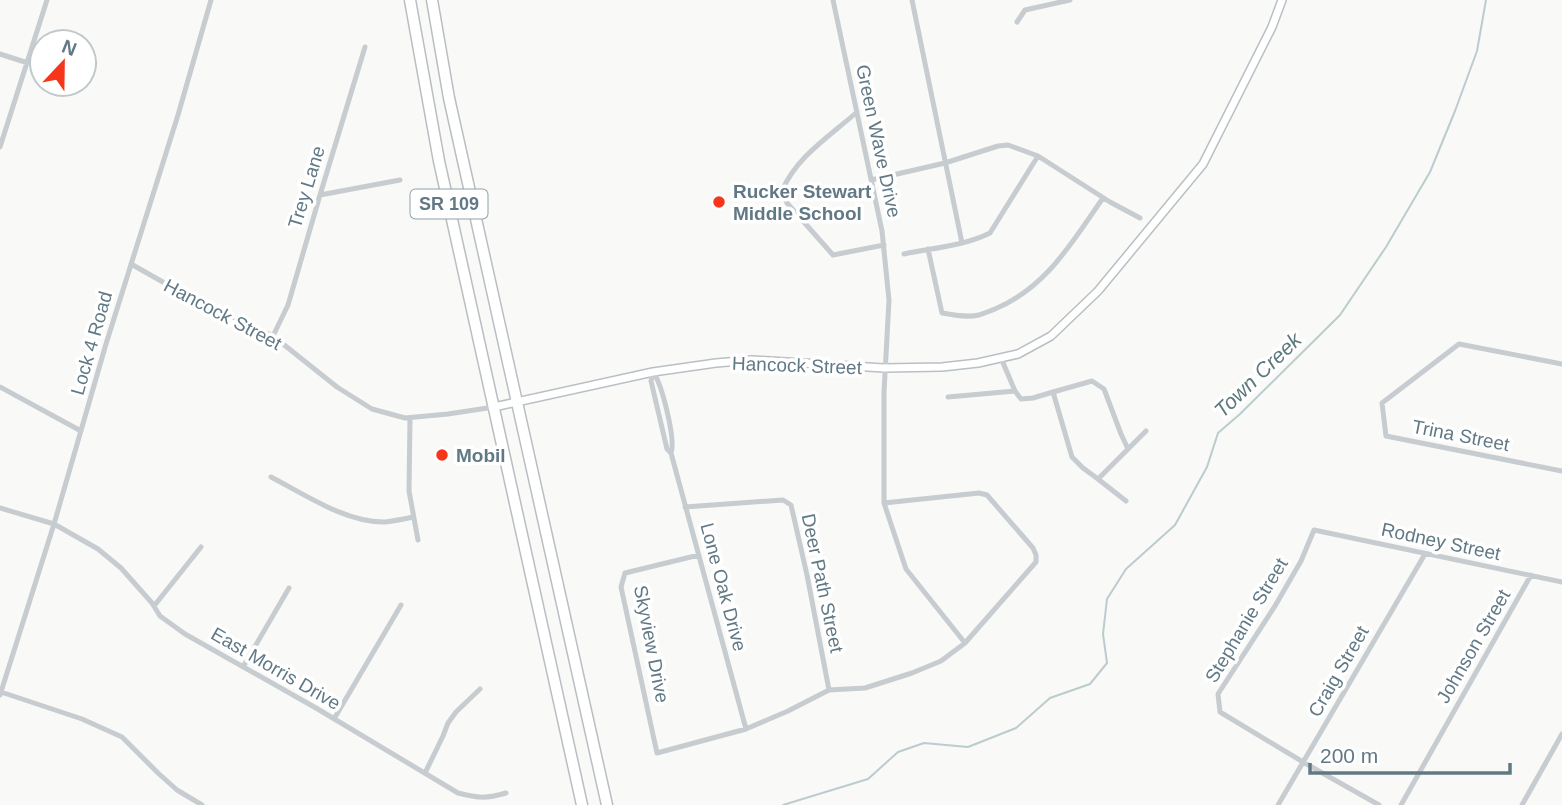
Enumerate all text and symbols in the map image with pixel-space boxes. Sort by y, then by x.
north arrow [28,28,98,98]
text: N [59,35,79,60]
street label: Green Wave Drive [852,63,905,219]
street label: Trey Lane [284,144,329,231]
place label: Rucker Stewart Middle School [733,181,872,224]
road number: SR 109 [410,190,488,218]
marker: Rucker Stewart Middle School [711,194,727,210]
street label: Hancock Street [160,275,286,355]
street label: Lock 4 Road [67,289,116,397]
water label: Town Creek [1210,327,1307,422]
street label: Hancock Street [732,353,863,378]
street label: Trina Street [1411,416,1512,455]
place label: Mobil [456,445,506,466]
marker: Mobil [434,447,450,463]
street label: Deer Path Street [798,512,848,655]
street label: Rodney Street [1379,519,1503,565]
street label: Lone Oak Drive [696,521,751,654]
street label: Stephanie Street [1201,554,1292,686]
street label: Skyview Drive [630,584,673,705]
street label: Johnson Street [1432,585,1515,707]
street label: Craig Street [1304,621,1373,720]
street label: East Morris Drive [207,623,344,714]
scale bar [1310,732,1510,776]
text: 200 m [1320,744,1378,767]

